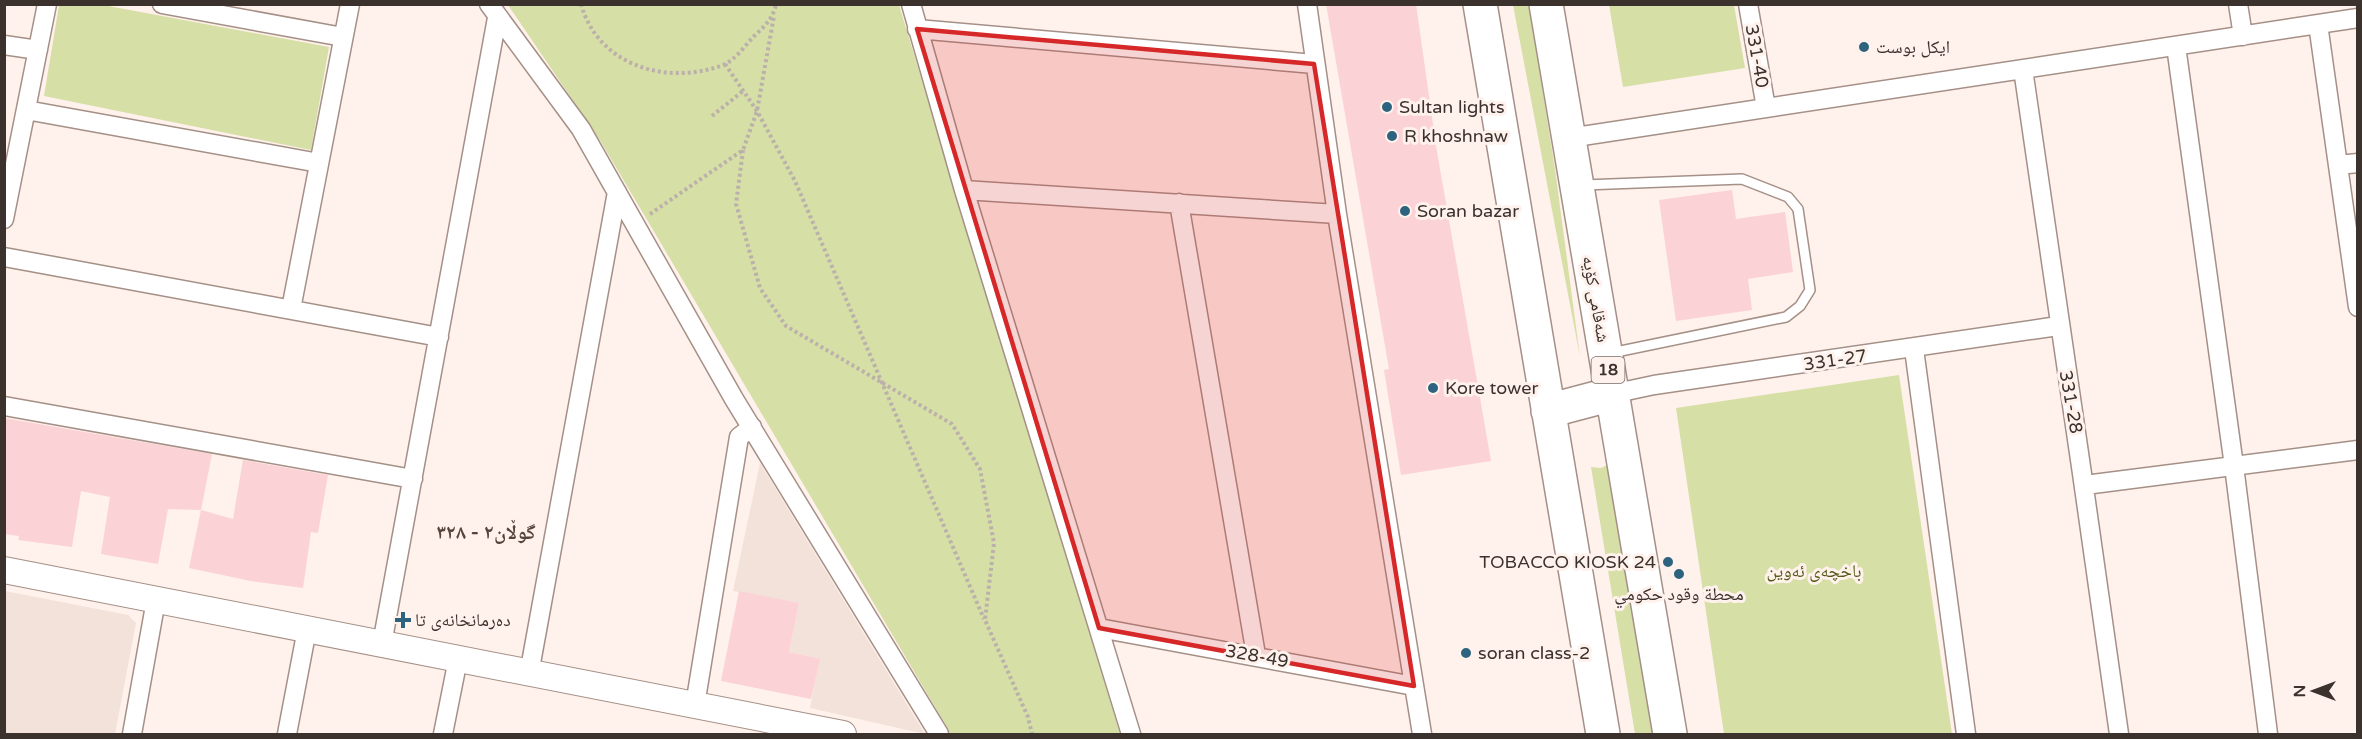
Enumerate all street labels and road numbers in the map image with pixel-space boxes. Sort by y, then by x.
street label: 331-40 [1741,23,1773,89]
street label: شەقامی کۆیە [1578,254,1614,344]
street label: 331-27 [1802,345,1868,375]
road number: 18 [1592,357,1624,383]
street label: 331-28 [2055,369,2087,435]
street label: 328-49 [1224,640,1290,672]

